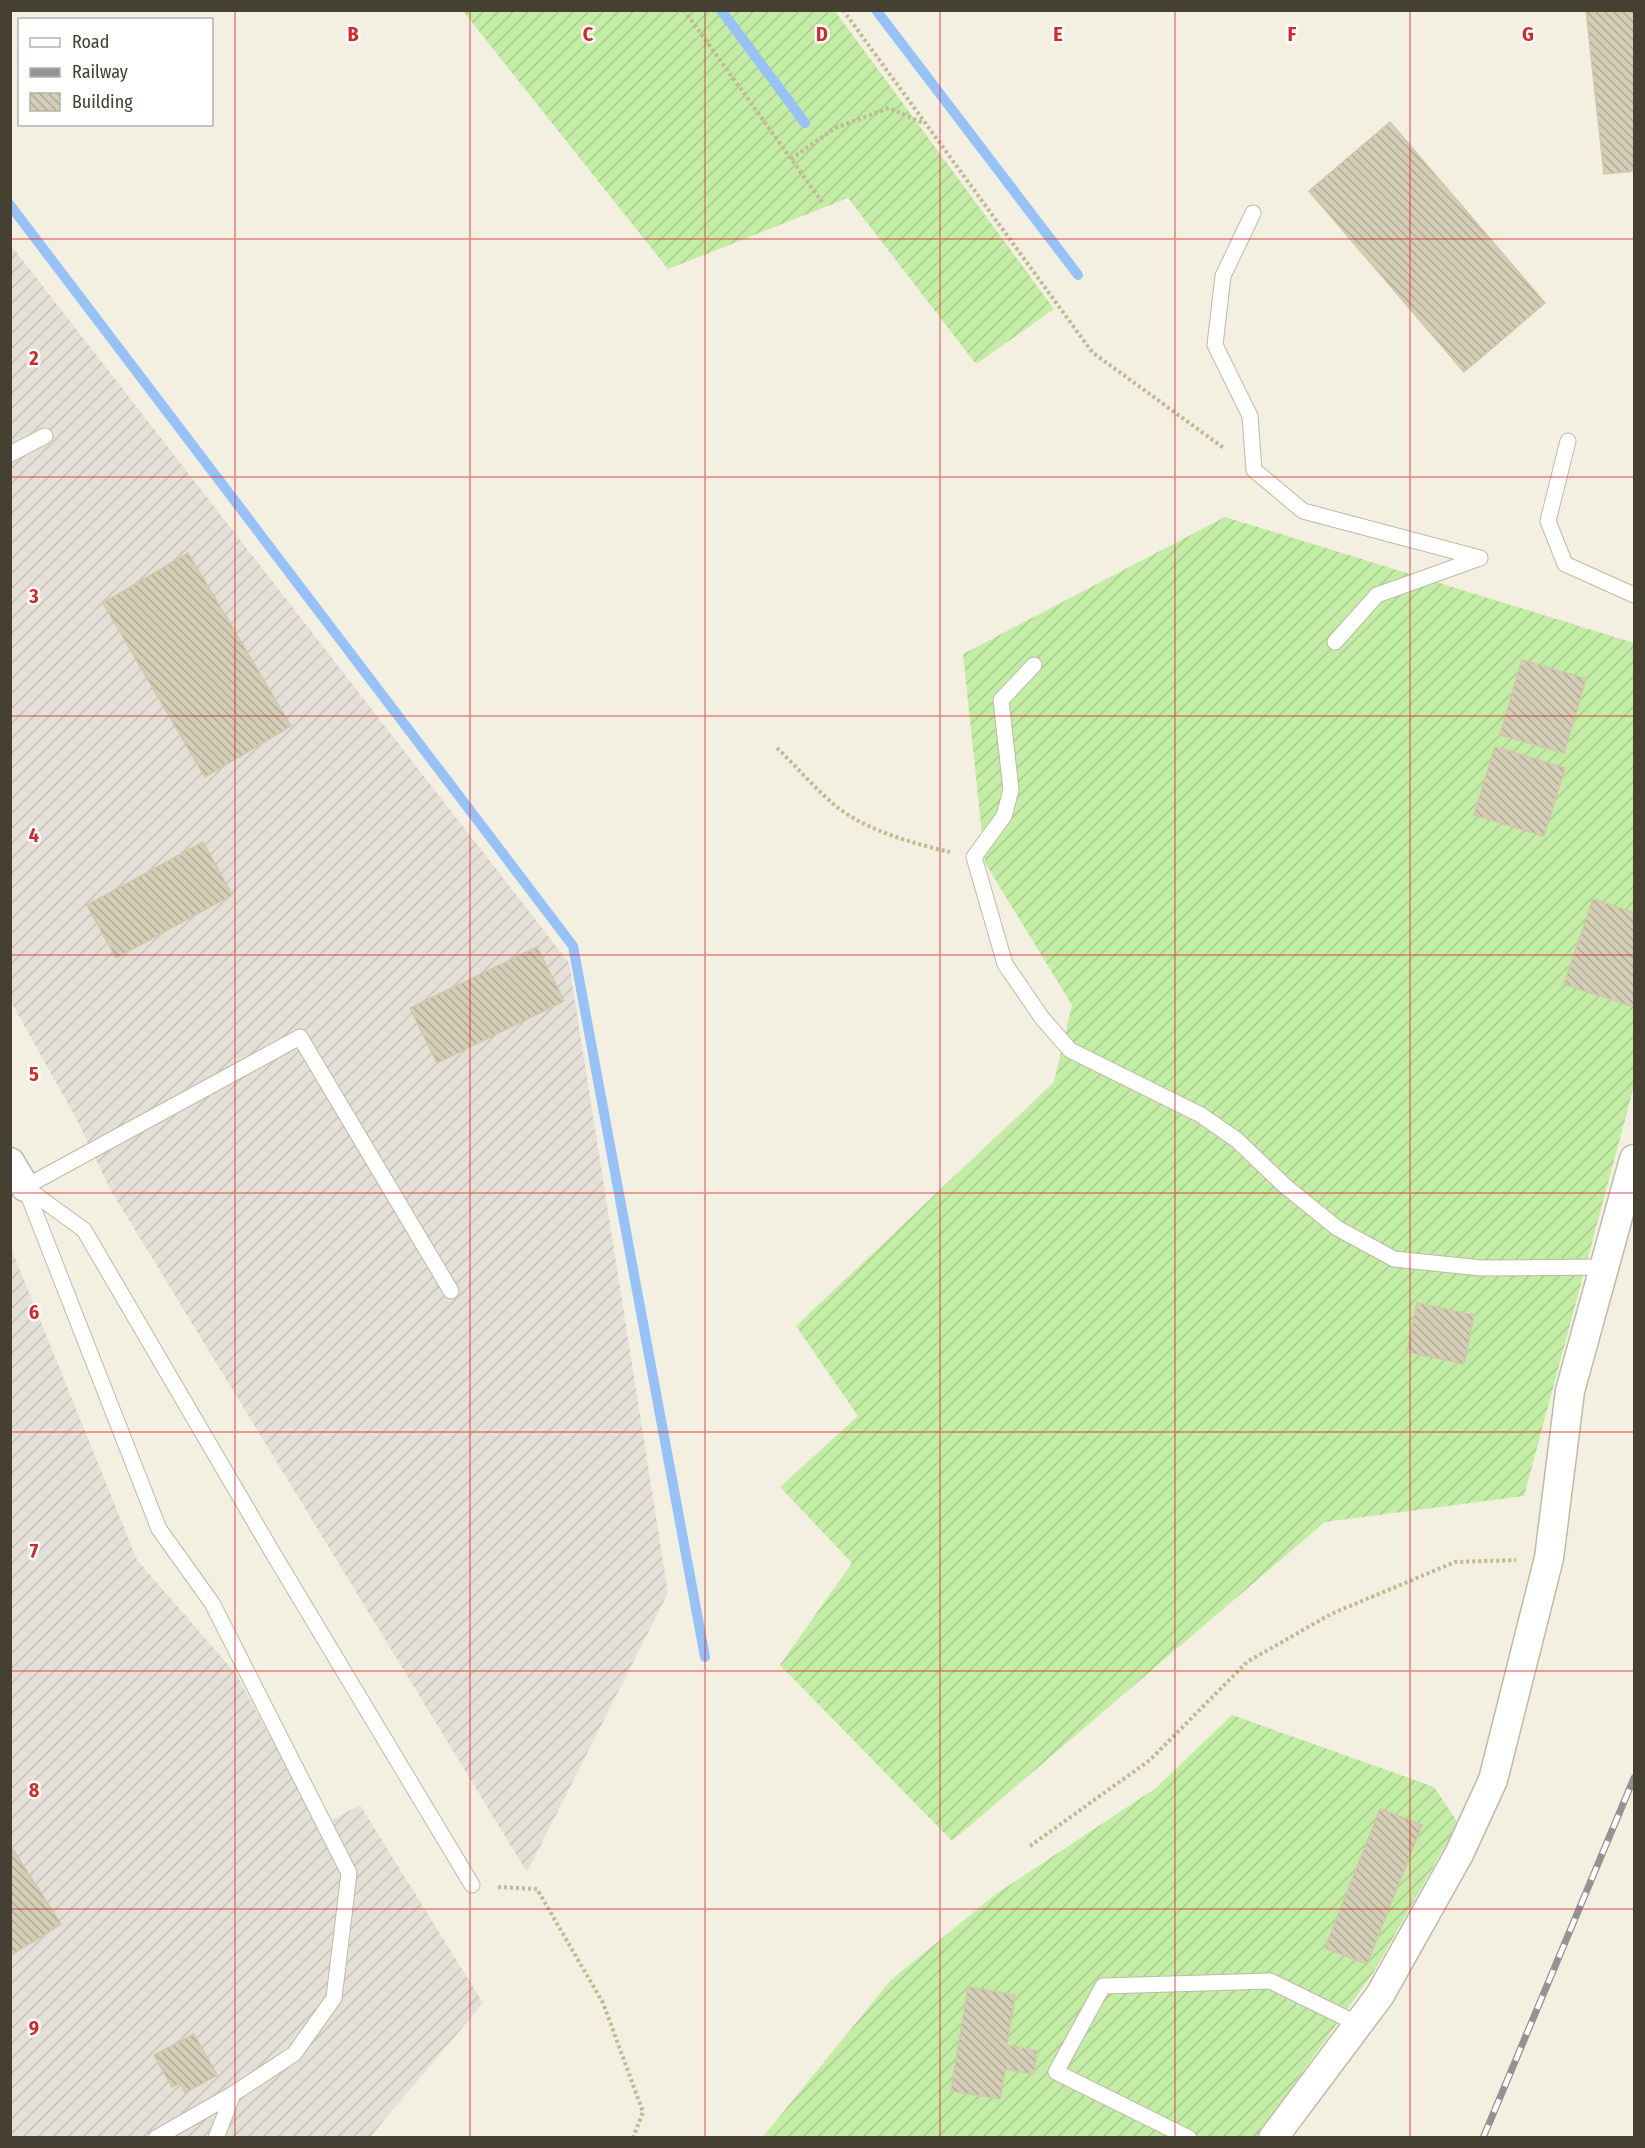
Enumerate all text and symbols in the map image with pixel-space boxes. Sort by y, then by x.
legend [18,18,213,126]
text: B [347,22,359,46]
text: C [583,22,594,46]
text: D [816,22,828,46]
text: E [1053,22,1063,46]
text: F [1288,22,1297,46]
text: G [1522,22,1534,46]
text: Road [72,31,109,53]
text: Railway [72,61,128,83]
text: Building [72,91,133,113]
text: 2 [28,346,39,370]
text: 3 [28,584,39,608]
text: 4 [29,823,39,847]
text: 5 [29,1062,39,1086]
text: 6 [29,1300,39,1324]
text: 7 [30,1539,39,1563]
text: 8 [29,1778,40,1802]
text: 9 [29,2016,39,2040]

